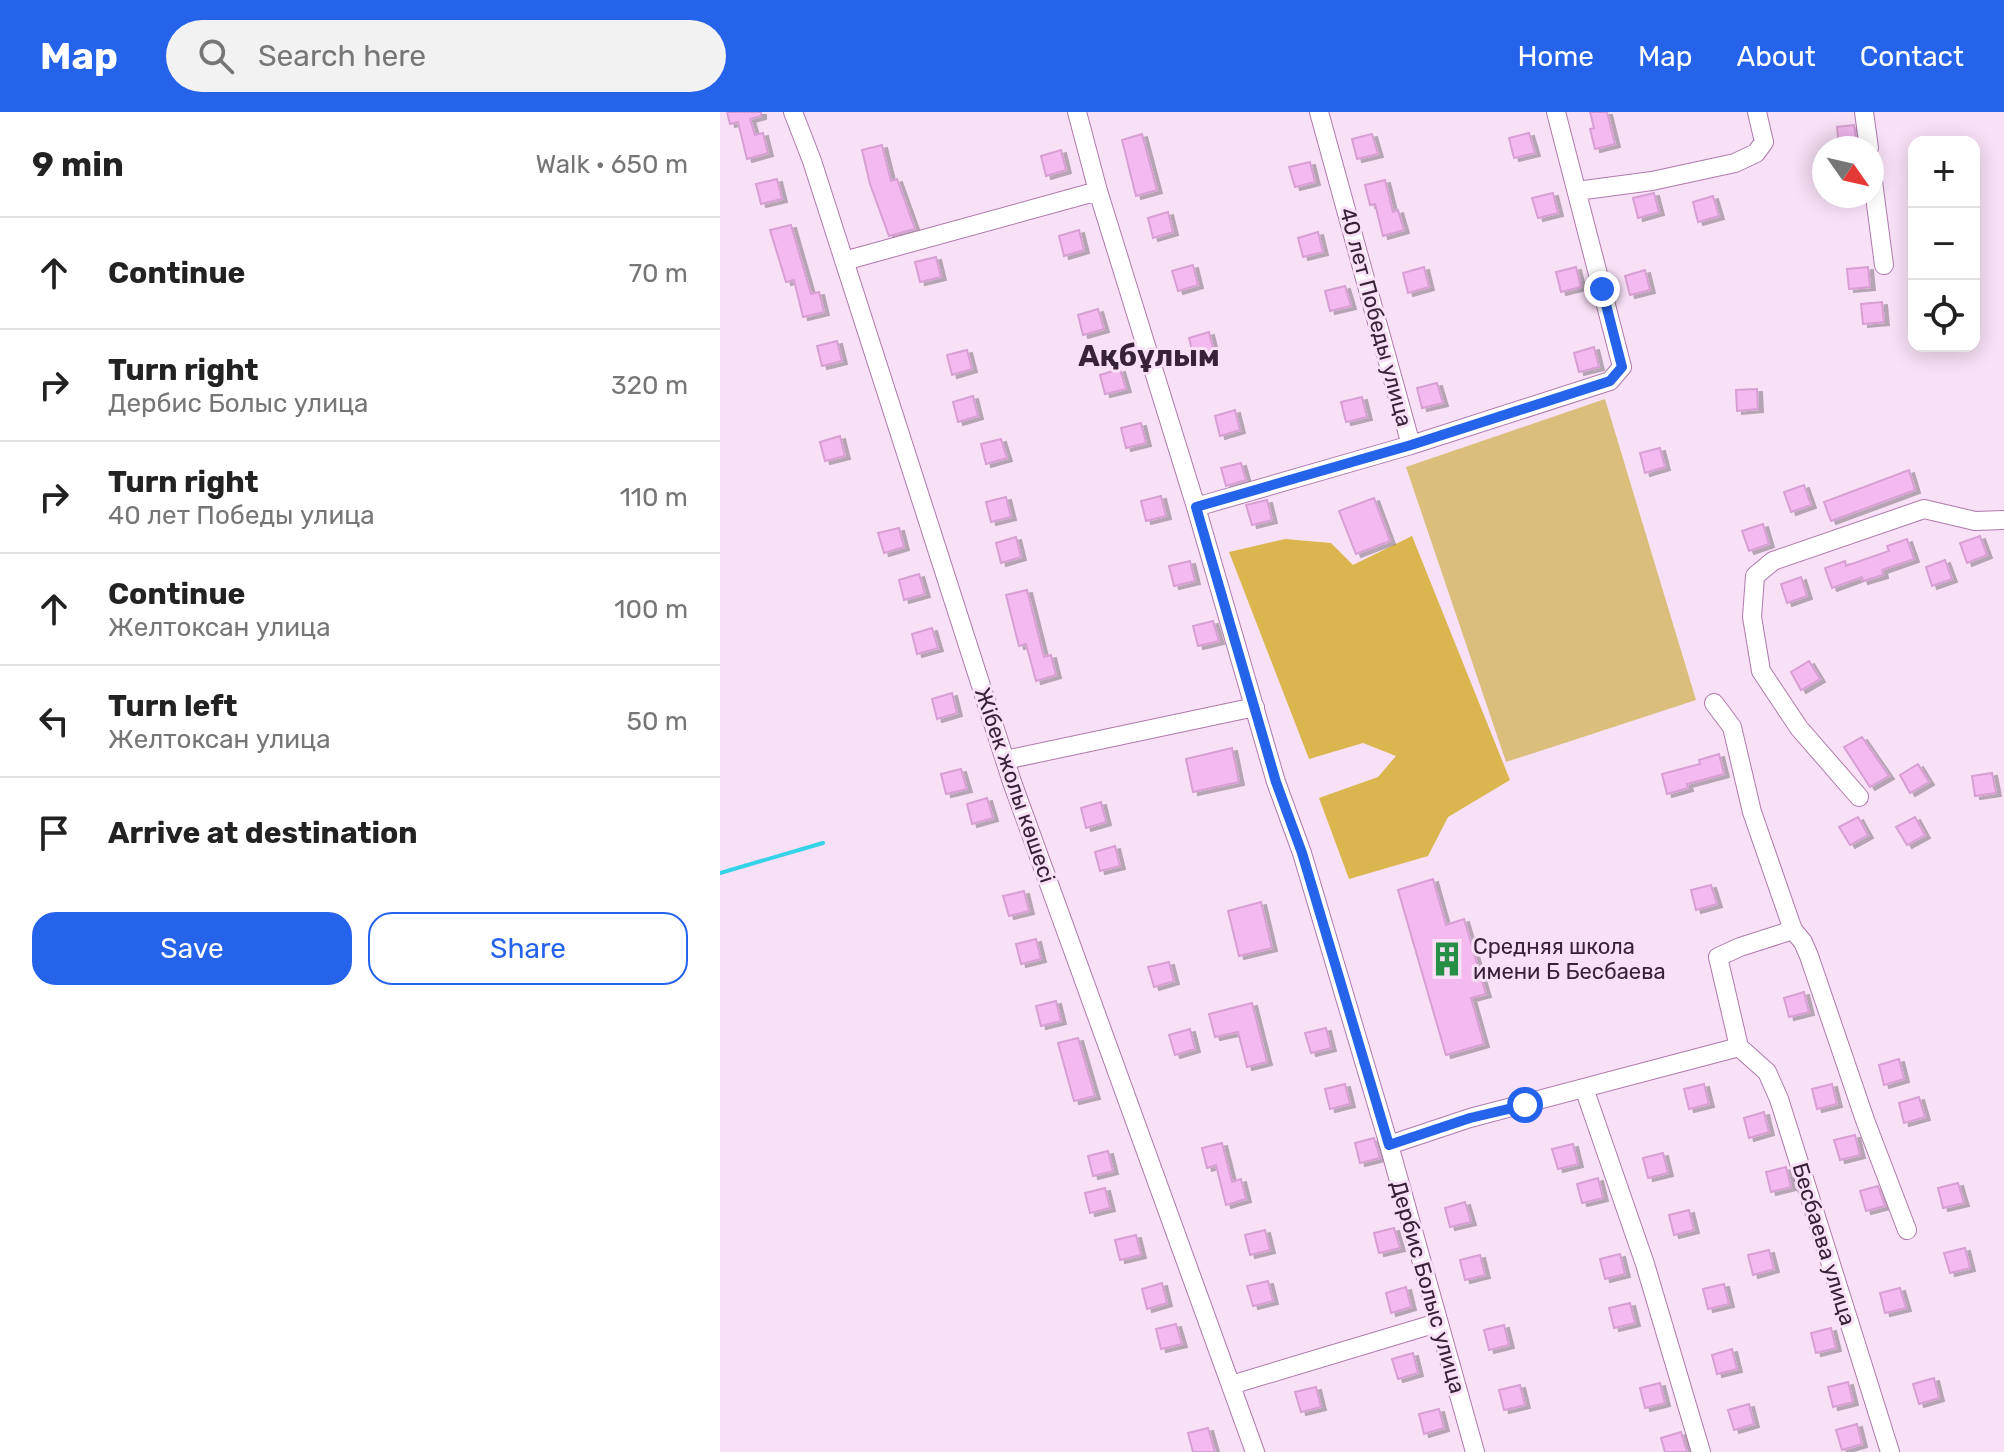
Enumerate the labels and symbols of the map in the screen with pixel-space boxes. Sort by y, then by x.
north arrow [1812,136,1884,208]
street label: 40 лет Победы улица [1334,205,1418,429]
route end [1584,271,1620,307]
district label: Ақбұлым [1078,338,1220,374]
street label: Жібек жолы көшесі [969,684,1061,886]
place label: Средняя школа имени Б Бесбаева [1473,933,1666,985]
building icon: Средняя школа имени Б Бесбаева [1428,940,1466,978]
route start [1507,1087,1543,1123]
street label: Бесбаева улица [1786,1159,1862,1329]
street label: Дербис Болыс улица [1385,1177,1471,1397]

